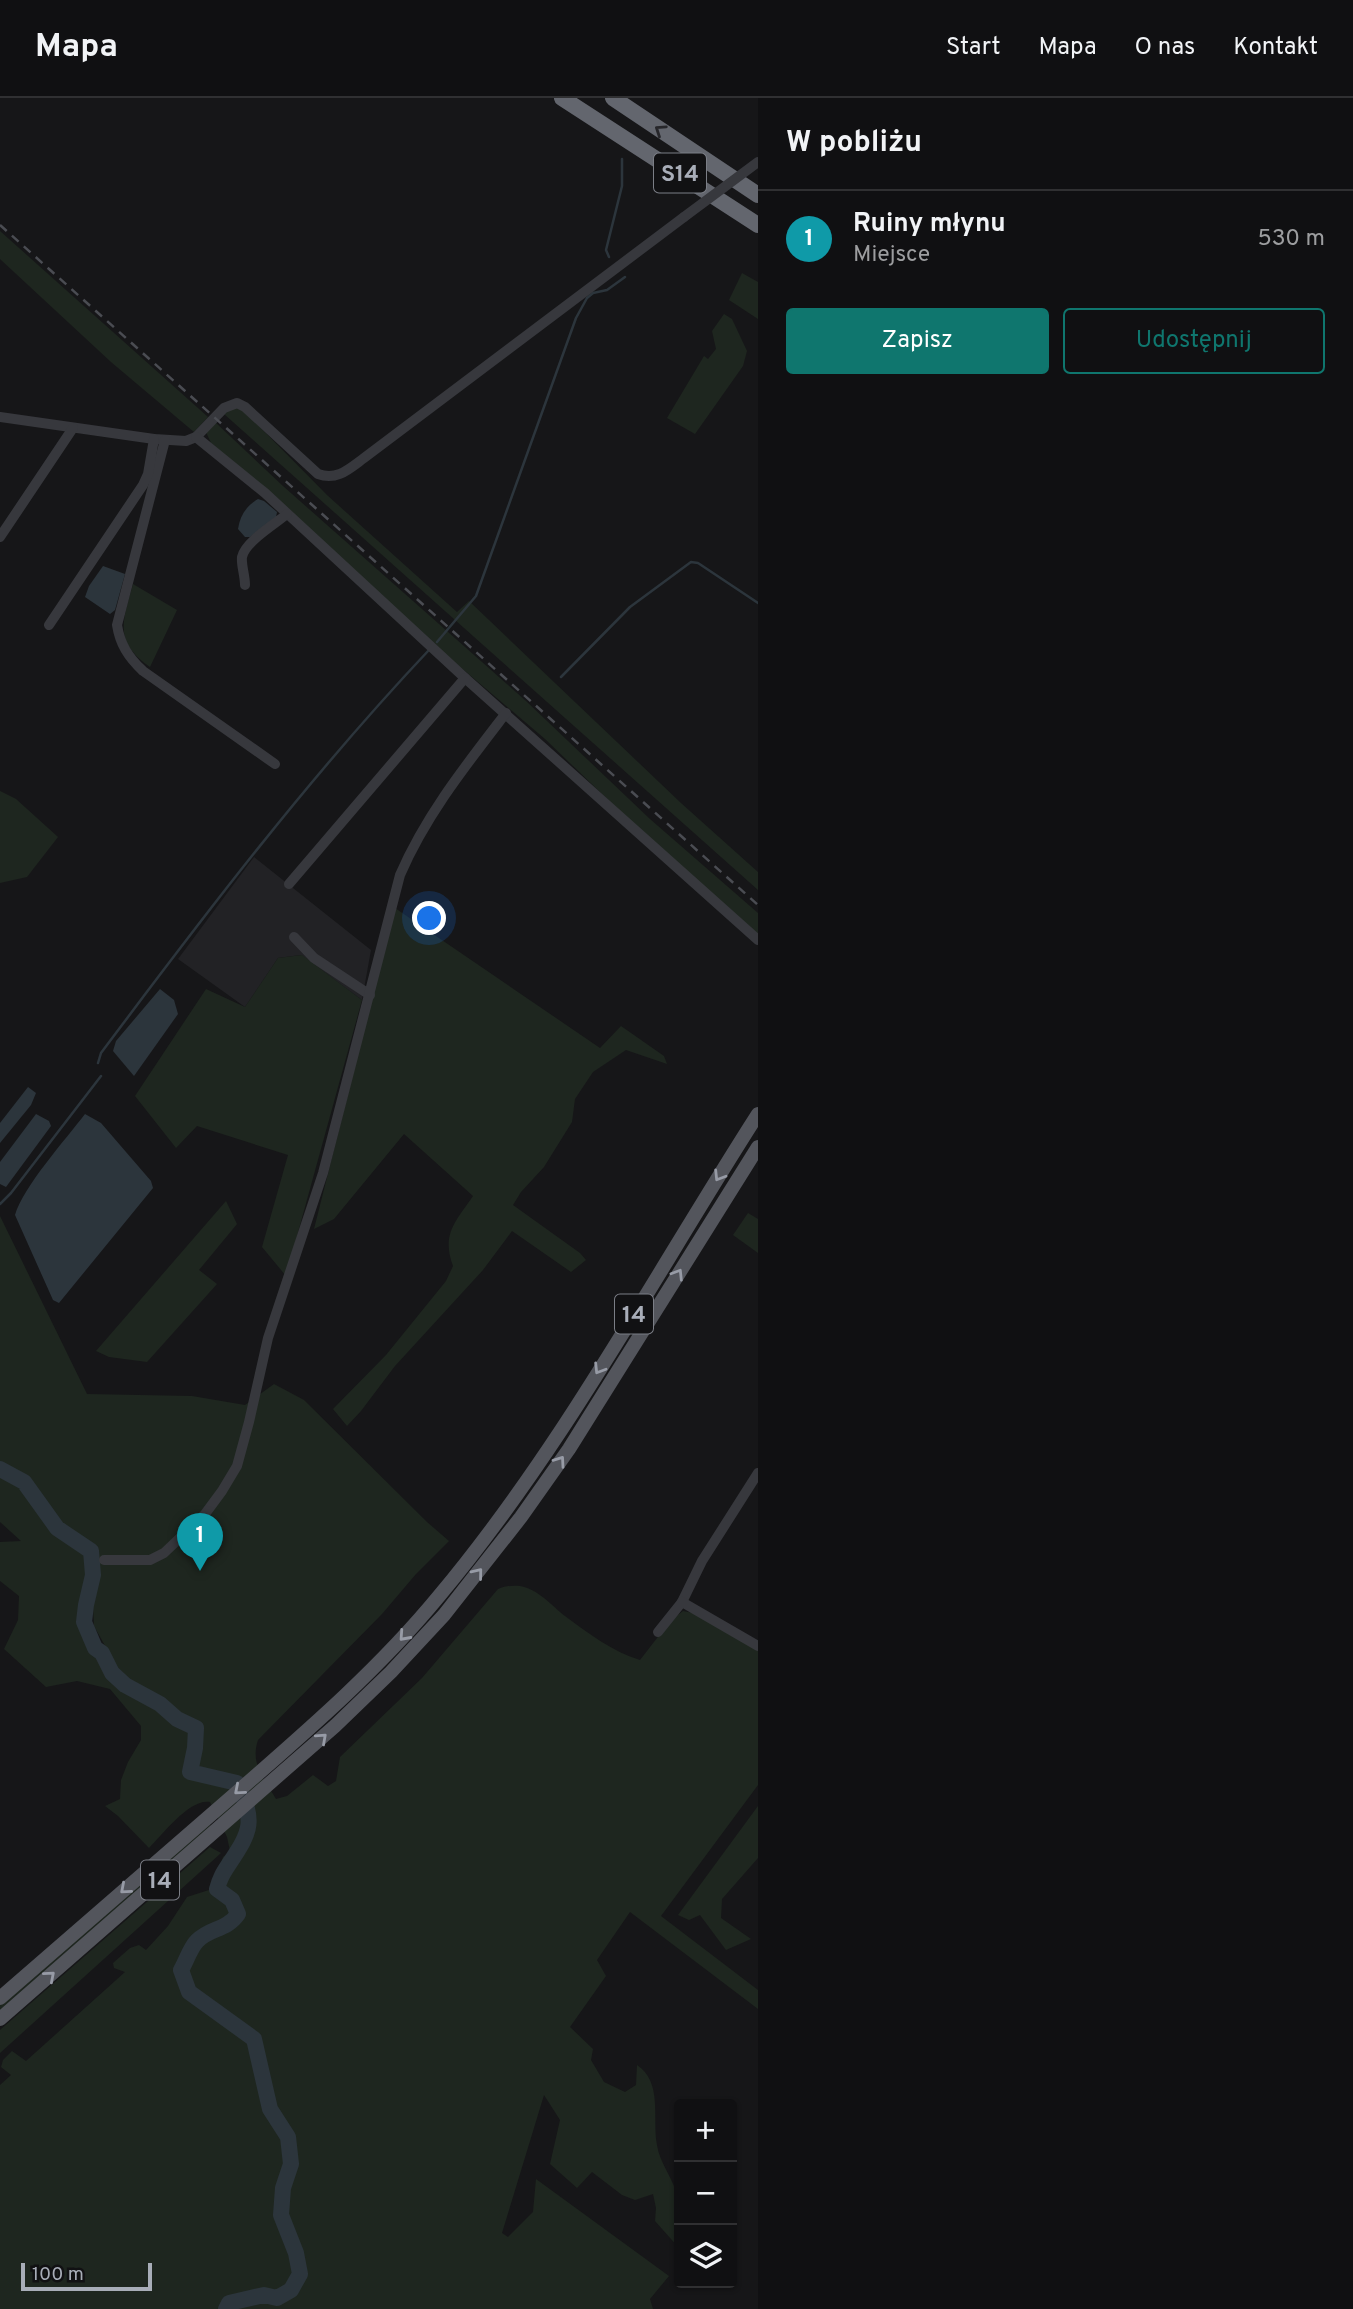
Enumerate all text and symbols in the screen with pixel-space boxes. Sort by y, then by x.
text: Mapa [35,27,118,69]
text: Start [946,33,1001,63]
text: Mapa [1039,33,1097,63]
text: O nas [1135,33,1195,63]
text: Kontakt [1233,33,1318,63]
one-way arrow [655,125,668,138]
text: W pobliżu [786,125,922,162]
road number: S14 [654,153,706,192]
text: Ruiny młynu [853,208,1006,241]
text: 1 [804,225,814,254]
text: 530 m [1257,225,1325,254]
text: Miejsce [853,241,930,270]
button: Zapisz [786,308,1049,374]
button: Udostępnij [1063,308,1325,374]
your location [412,901,446,935]
one-way arrow [715,1169,728,1182]
one-way arrow [670,1268,683,1281]
road number: 14 [615,1294,653,1334]
one-way arrow [595,1362,608,1375]
one-way arrow [552,1456,564,1469]
pin: 1 [177,1513,223,1571]
one-way arrow [470,1568,483,1581]
one-way arrow [400,1628,412,1641]
one-way arrow [314,1734,327,1746]
one-way arrow [234,1782,247,1794]
road number: 14 [141,1861,179,1900]
one-way arrow [120,1881,133,1894]
one-way arrow [42,1972,55,1984]
map controls [674,2099,737,2288]
button: + [674,2099,737,2162]
button: − [674,2162,737,2225]
button: layers [674,2225,737,2288]
scale bar [21,2260,152,2292]
text: 100 m [32,2263,84,2287]

